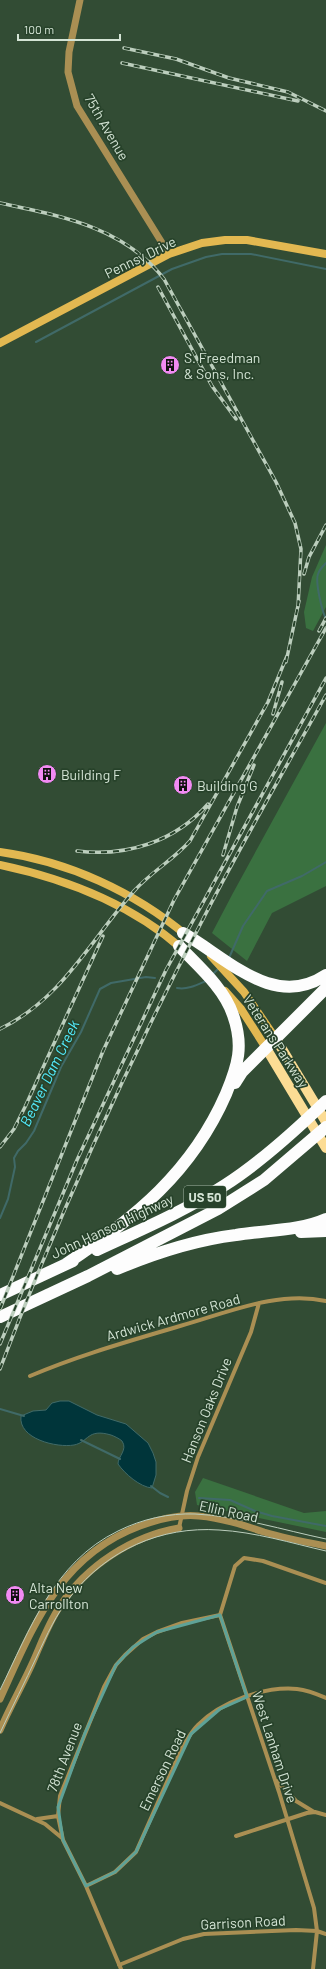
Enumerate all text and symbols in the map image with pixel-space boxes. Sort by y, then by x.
scale bar [18,16,120,42]
text: 100 m [24,22,54,36]
street label: 75th Avenue [81,91,133,163]
street label: Pennsy Drive [102,232,178,282]
place label: S. Freedman & Sons, Inc. [184,349,260,382]
building icon: S. Freedman & Sons, Inc. [159,354,181,376]
building icon: Building F [36,763,58,785]
place label: Building F [61,766,121,783]
building icon: Building G [172,774,194,796]
place label: Building G [197,777,258,794]
street label: Veterans Parkway [240,991,313,1091]
water label: Beaver Dam Creek [16,1016,83,1129]
road number: US 50 [184,1186,226,1208]
street label: John Hanson Highway [48,1190,176,1262]
street label: Ardwick Ardmore Road [104,1290,242,1344]
street label: Hanson Oaks Drive [177,1355,235,1465]
street label: Ellin Road [198,1496,260,1526]
place label: Alta New Carrollton [29,1579,89,1612]
building icon: Alta New Carrollton [4,1584,26,1606]
street label: West Lanham Drive [249,1689,301,1805]
street label: 78th Avenue [43,1719,85,1795]
street label: Emerson Road [135,1727,189,1813]
street label: Garrison Road [200,1911,286,1933]

